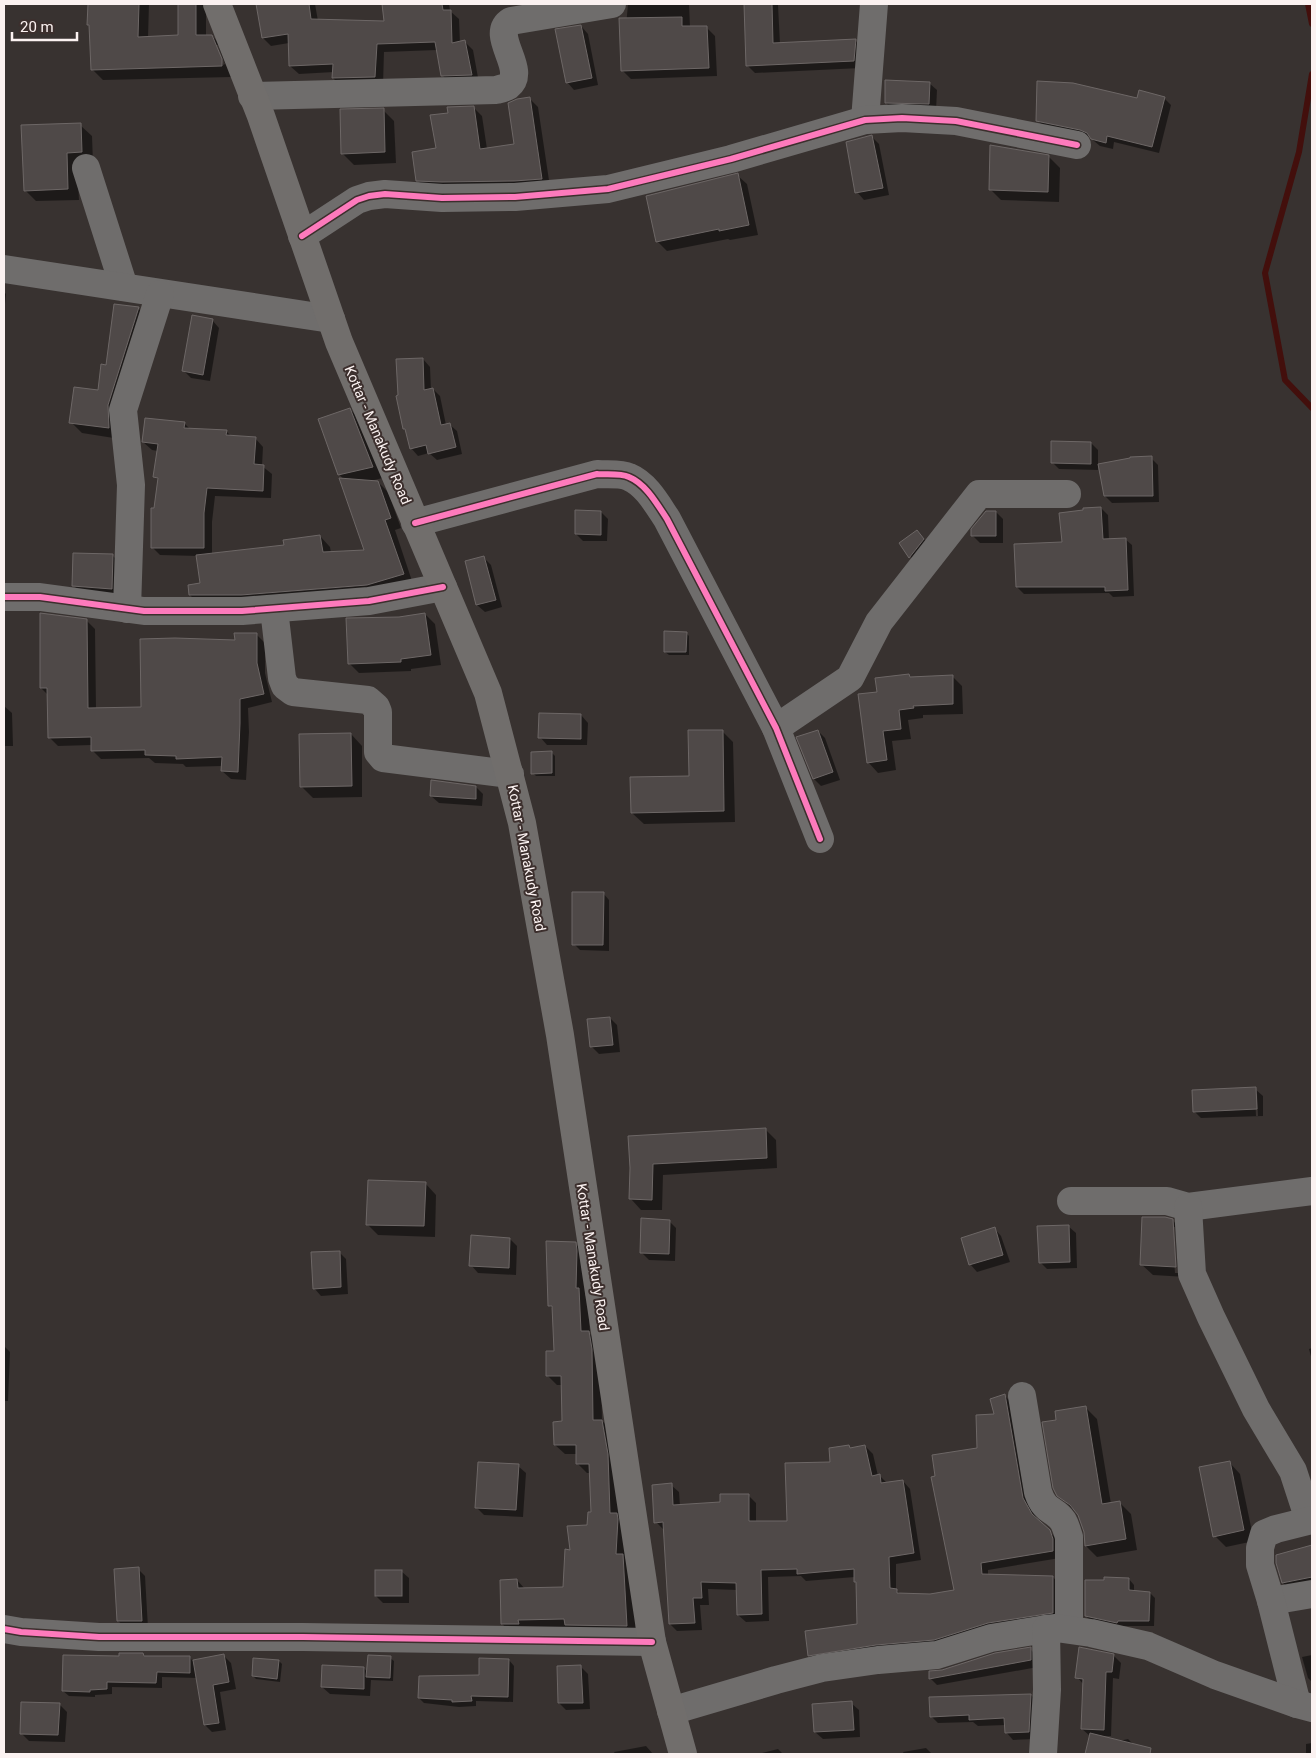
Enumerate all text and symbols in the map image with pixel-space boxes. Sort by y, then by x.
scale bar [12,10,78,42]
text: 20 m [20,18,54,36]
street label: Kottar - Manakudy Road [342,363,414,507]
street label: Kottar - Manakudy Road [505,783,549,933]
street label: Kottar - Manakudy Road [573,1182,613,1332]

